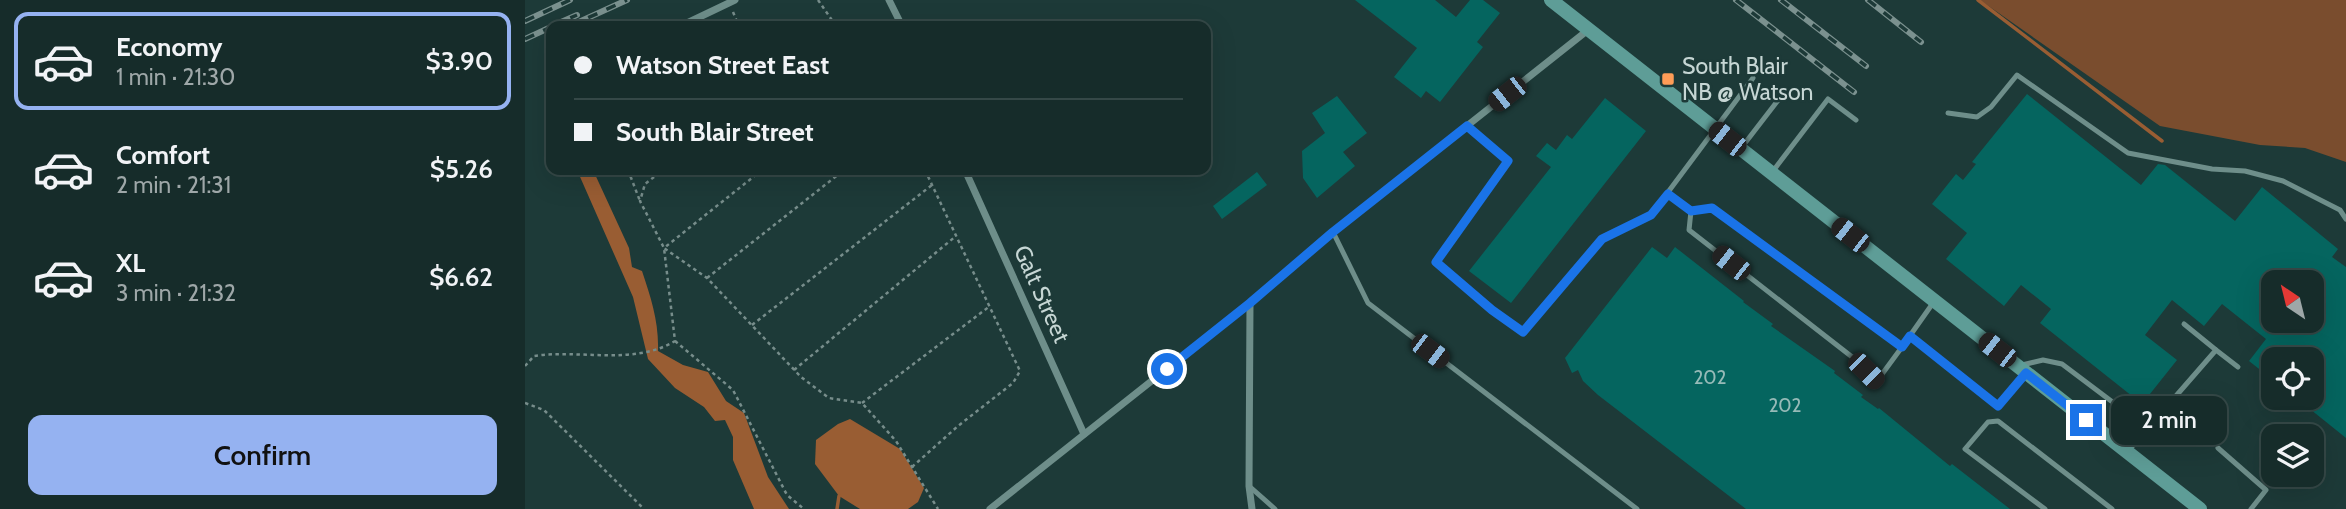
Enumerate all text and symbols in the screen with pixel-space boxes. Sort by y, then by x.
icon: car [32,30,95,93]
text: Economy [116,31,222,63]
text: $3.90 [426,45,493,77]
text: Watson Street East [616,49,829,81]
place label: South Blair NB @ Watson [1682,52,1813,106]
text: 1 min · 21:30 [116,63,235,91]
marker: South Blair NB @ Watson [1660,71,1676,87]
car [1484,73,1531,115]
text: South Blair Street [616,116,814,148]
car [1704,118,1751,160]
icon: car [32,138,95,201]
text: Comfort [116,139,210,171]
text: $5.26 [430,153,493,185]
text: 2 min · 21:31 [116,171,231,199]
car [1827,214,1874,256]
street label: Galt Street [1008,241,1076,347]
car [1708,242,1755,284]
icon: car [32,246,95,309]
text: XL [116,247,145,279]
text: $6.62 [429,261,493,293]
north arrow [2261,270,2324,332]
map controls [2261,270,2324,487]
text: 3 min · 21:32 [116,279,236,307]
car [1974,329,2021,371]
car [1407,330,1454,372]
button: locate [2261,347,2324,410]
car [1844,349,1889,393]
route start [1151,353,1183,385]
house number: 202 [1693,366,1727,389]
house number: 202 [1768,394,1802,417]
callout: 2 min [2111,396,2226,444]
route end [2070,404,2102,436]
text: 2 min [2141,406,2197,434]
button: Confirm [28,415,497,495]
button: layers [2261,424,2324,487]

